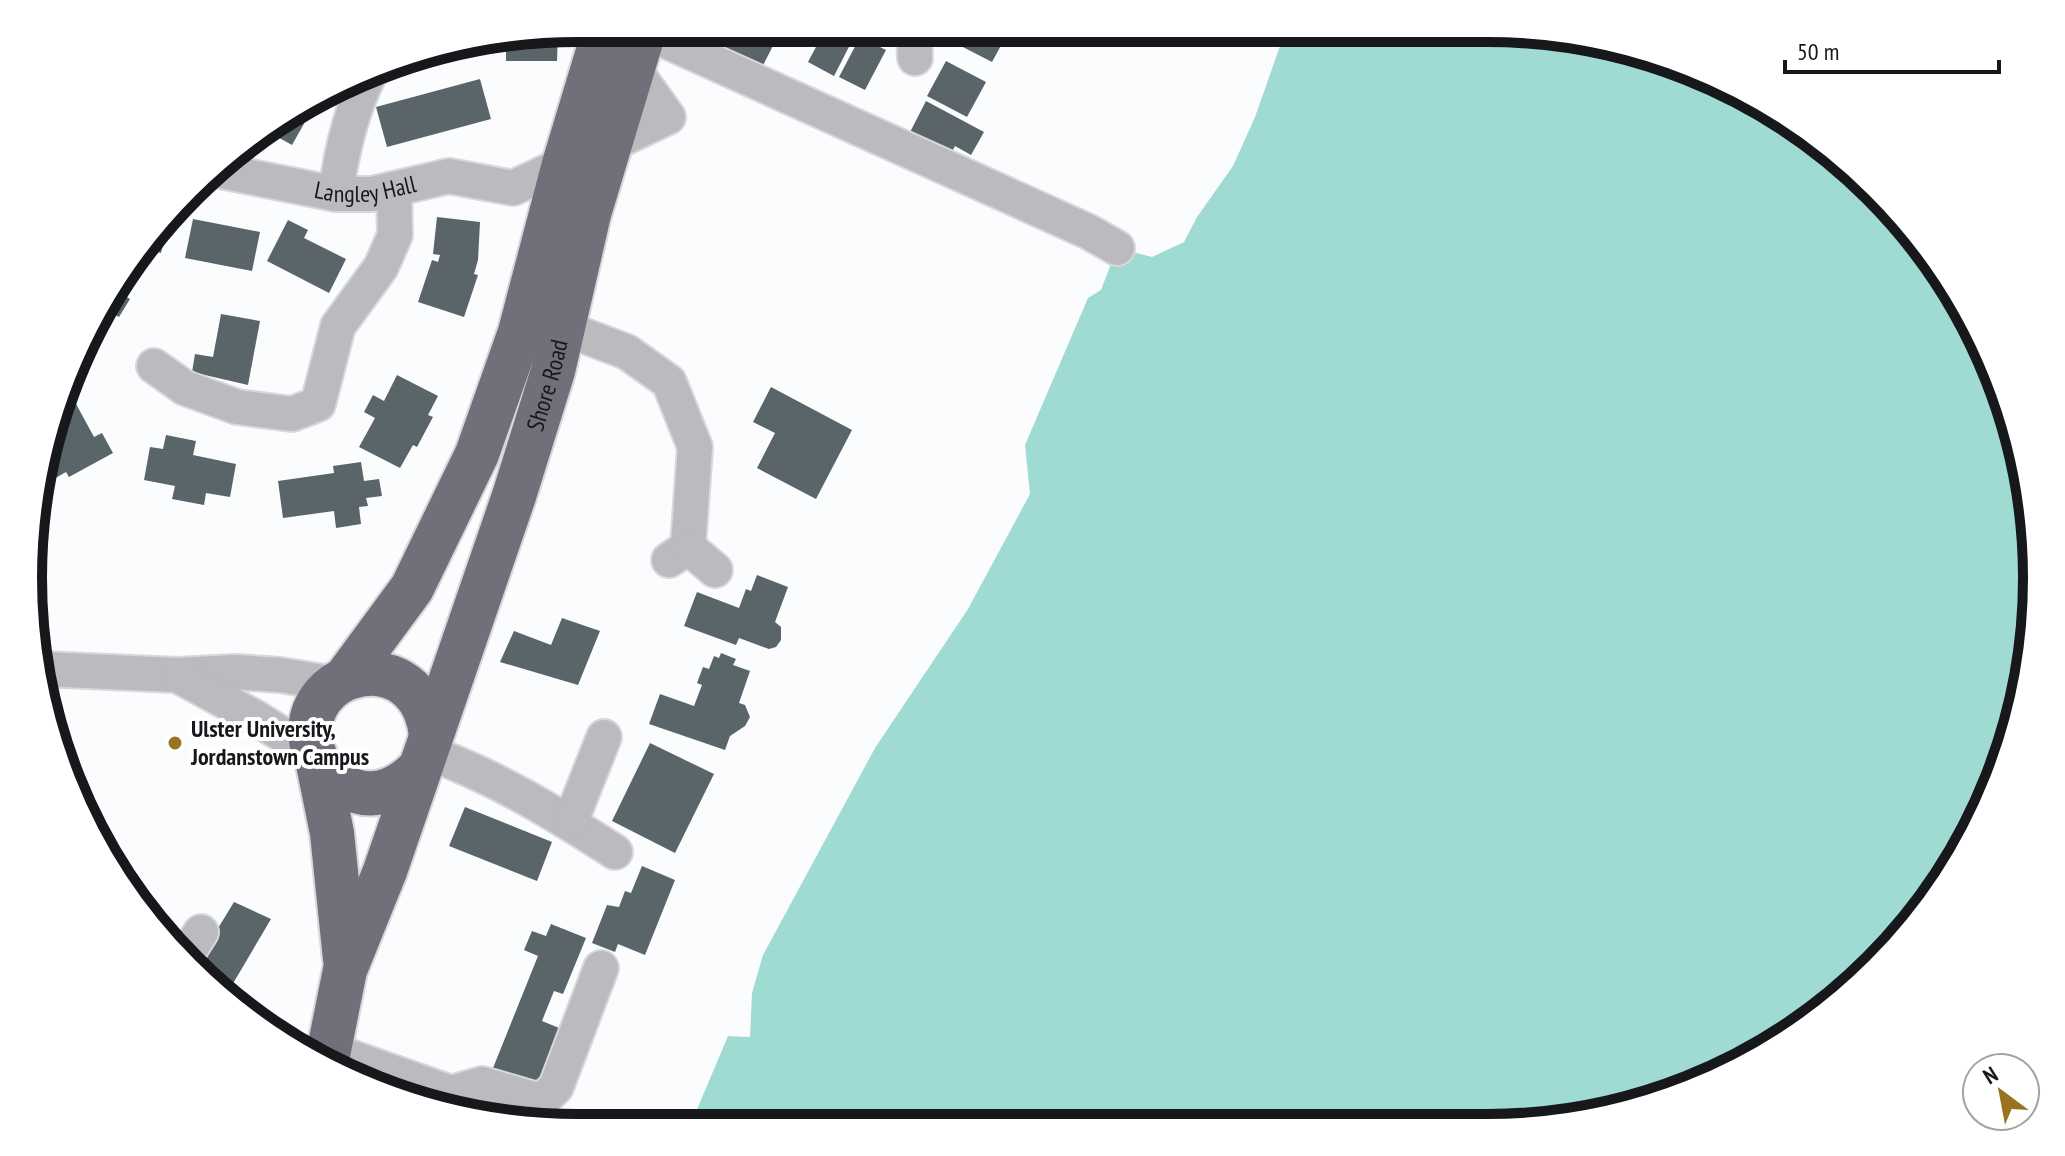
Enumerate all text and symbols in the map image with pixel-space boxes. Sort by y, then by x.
scale bar [1785,24,1999,74]
text: 50 m [1797,36,1839,67]
street label: Langley Hall [312,168,419,209]
street label: Shore Road [519,336,575,435]
place label: Ulster University, Jordanstown Campus [190,713,369,772]
marker: Ulster University, Jordanstown Campus [166,734,184,752]
north arrow [1961,1052,2041,1132]
text: N [1978,1060,2003,1090]

